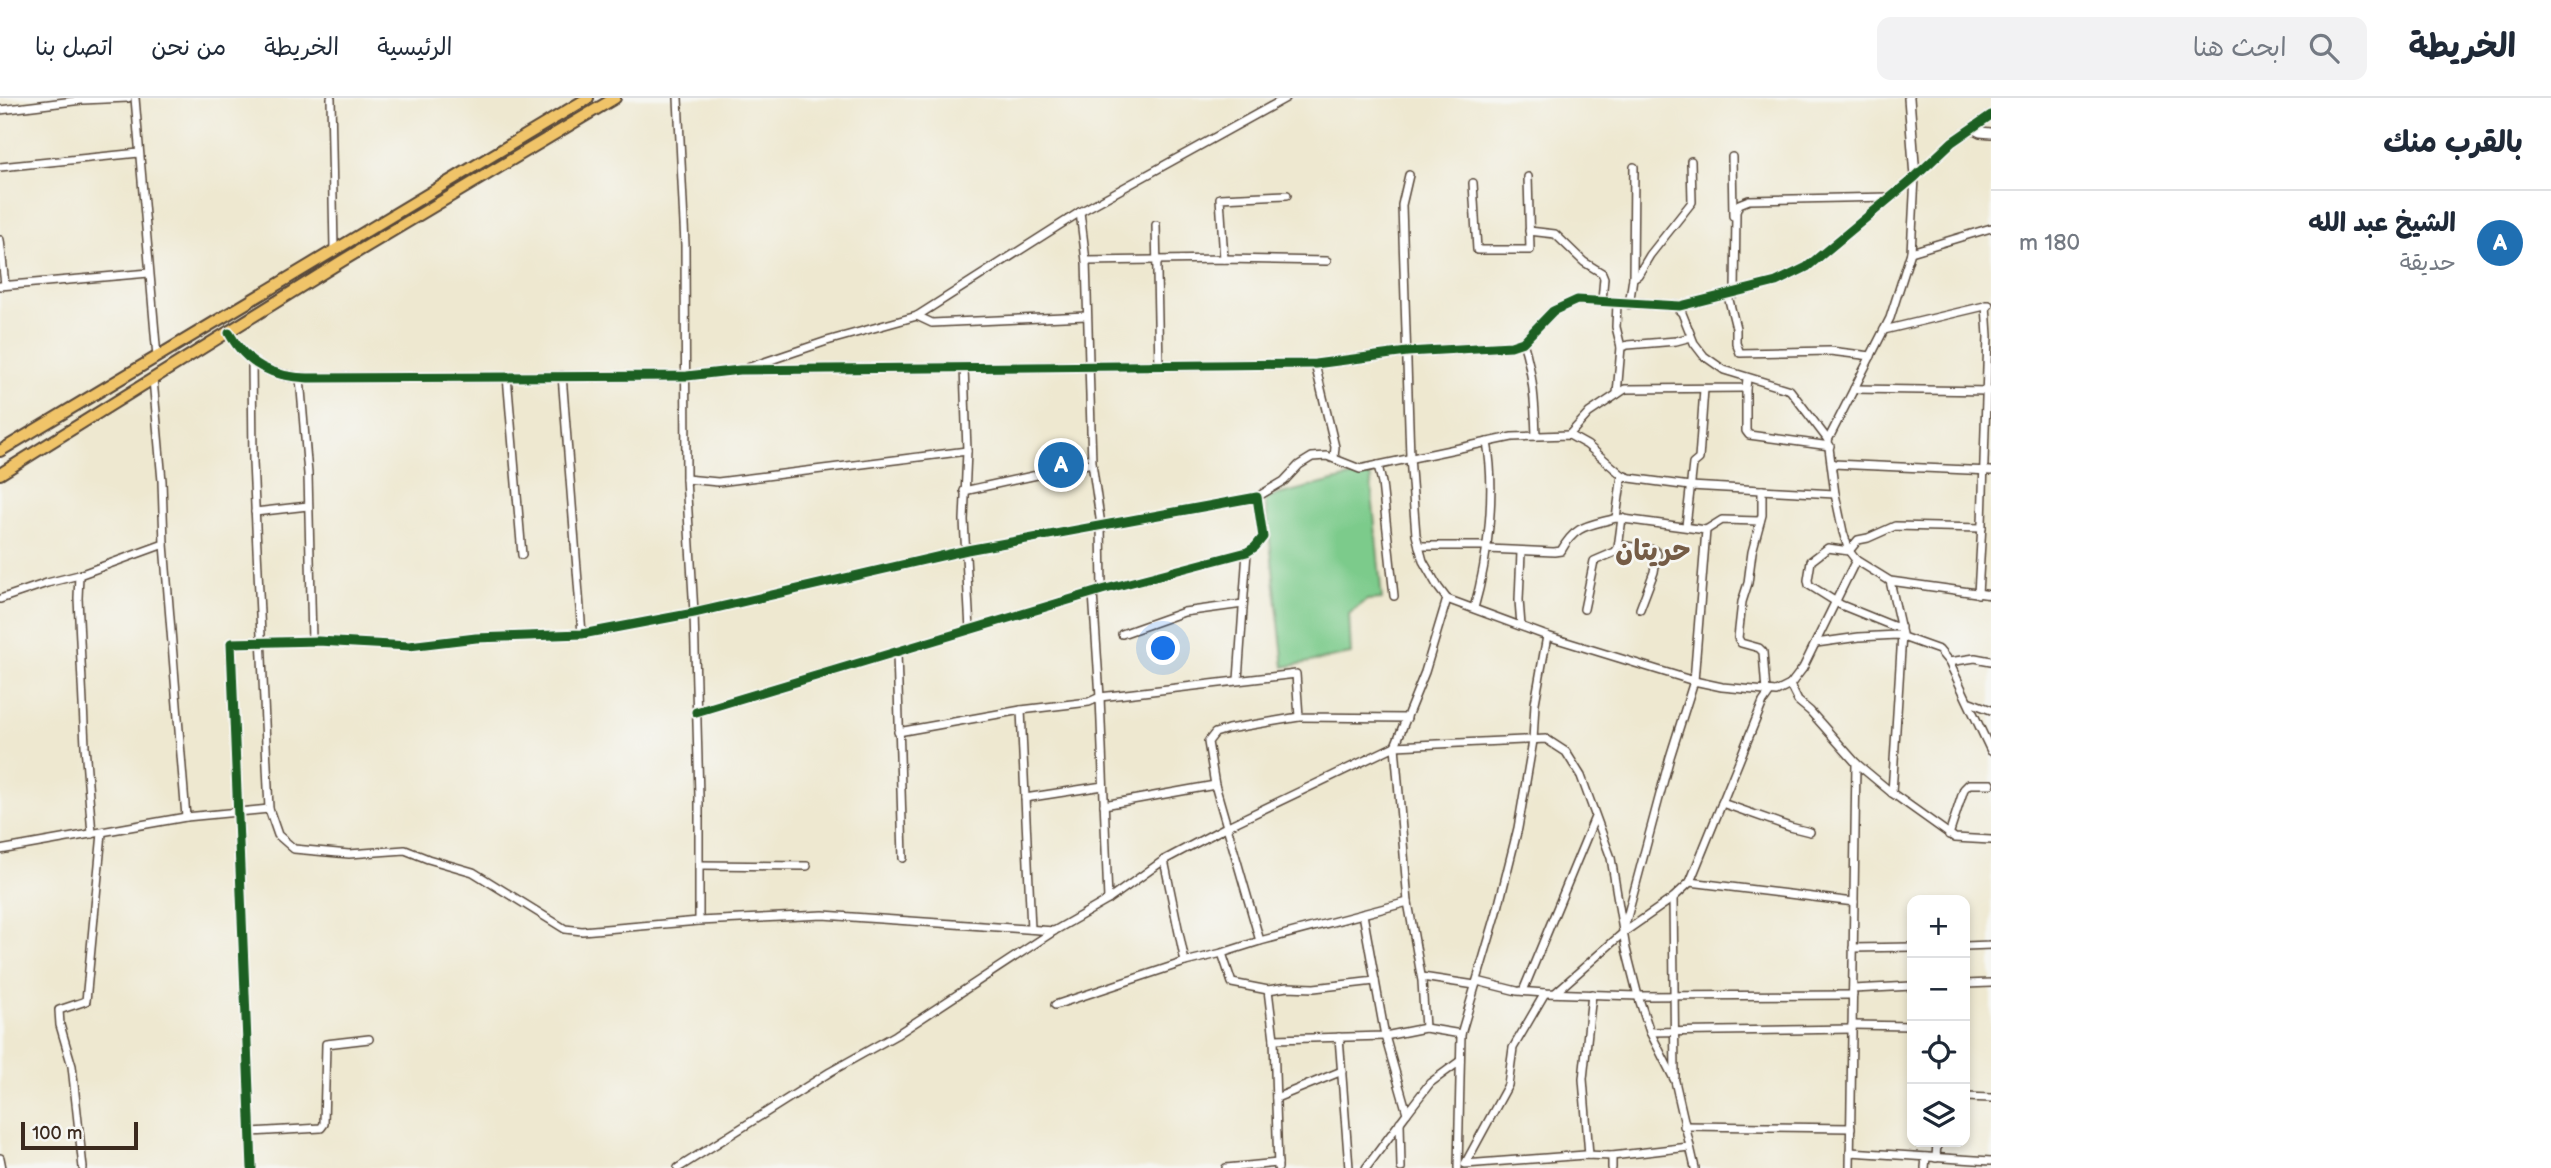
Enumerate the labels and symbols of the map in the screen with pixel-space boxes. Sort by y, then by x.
pin: A [1038,439,1084,491]
district label: حريتان [1615,535,1691,568]
your location [1146,631,1180,665]
scale bar [21,1119,138,1151]

